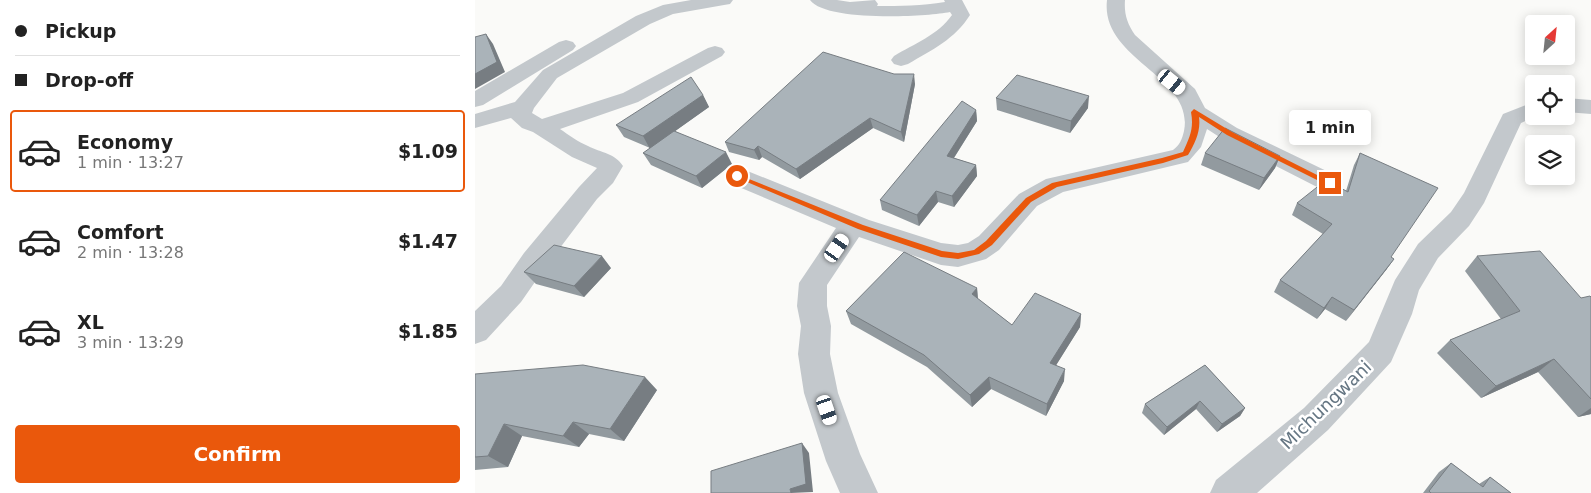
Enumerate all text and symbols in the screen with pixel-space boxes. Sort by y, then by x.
north arrow [1525,15,1575,65]
map controls [1525,15,1575,185]
text: Pickup [45,20,116,42]
car [1155,67,1188,97]
text: Drop-off [45,69,133,91]
button: locate [1525,75,1575,125]
callout: 1 min [1289,110,1371,146]
text: 1 min [1305,118,1355,137]
icon: car [17,129,62,174]
text: Economy [77,131,173,153]
button: layers [1525,135,1575,185]
text: $1.09 [398,140,458,162]
text: 1 min · 13:27 [77,153,184,172]
route start [726,165,748,187]
route end [1319,172,1341,194]
icon: car [17,219,62,264]
text: Comfort [77,221,164,243]
text: $1.47 [398,230,458,252]
car [822,231,851,265]
text: 2 min · 13:28 [77,243,184,262]
icon: car [17,309,62,354]
text: XL [77,311,104,333]
text: $1.85 [398,320,458,342]
text: 3 min · 13:29 [77,333,184,352]
street label: Michungwani [1276,356,1375,453]
car [815,393,838,427]
button: Confirm [15,425,460,483]

